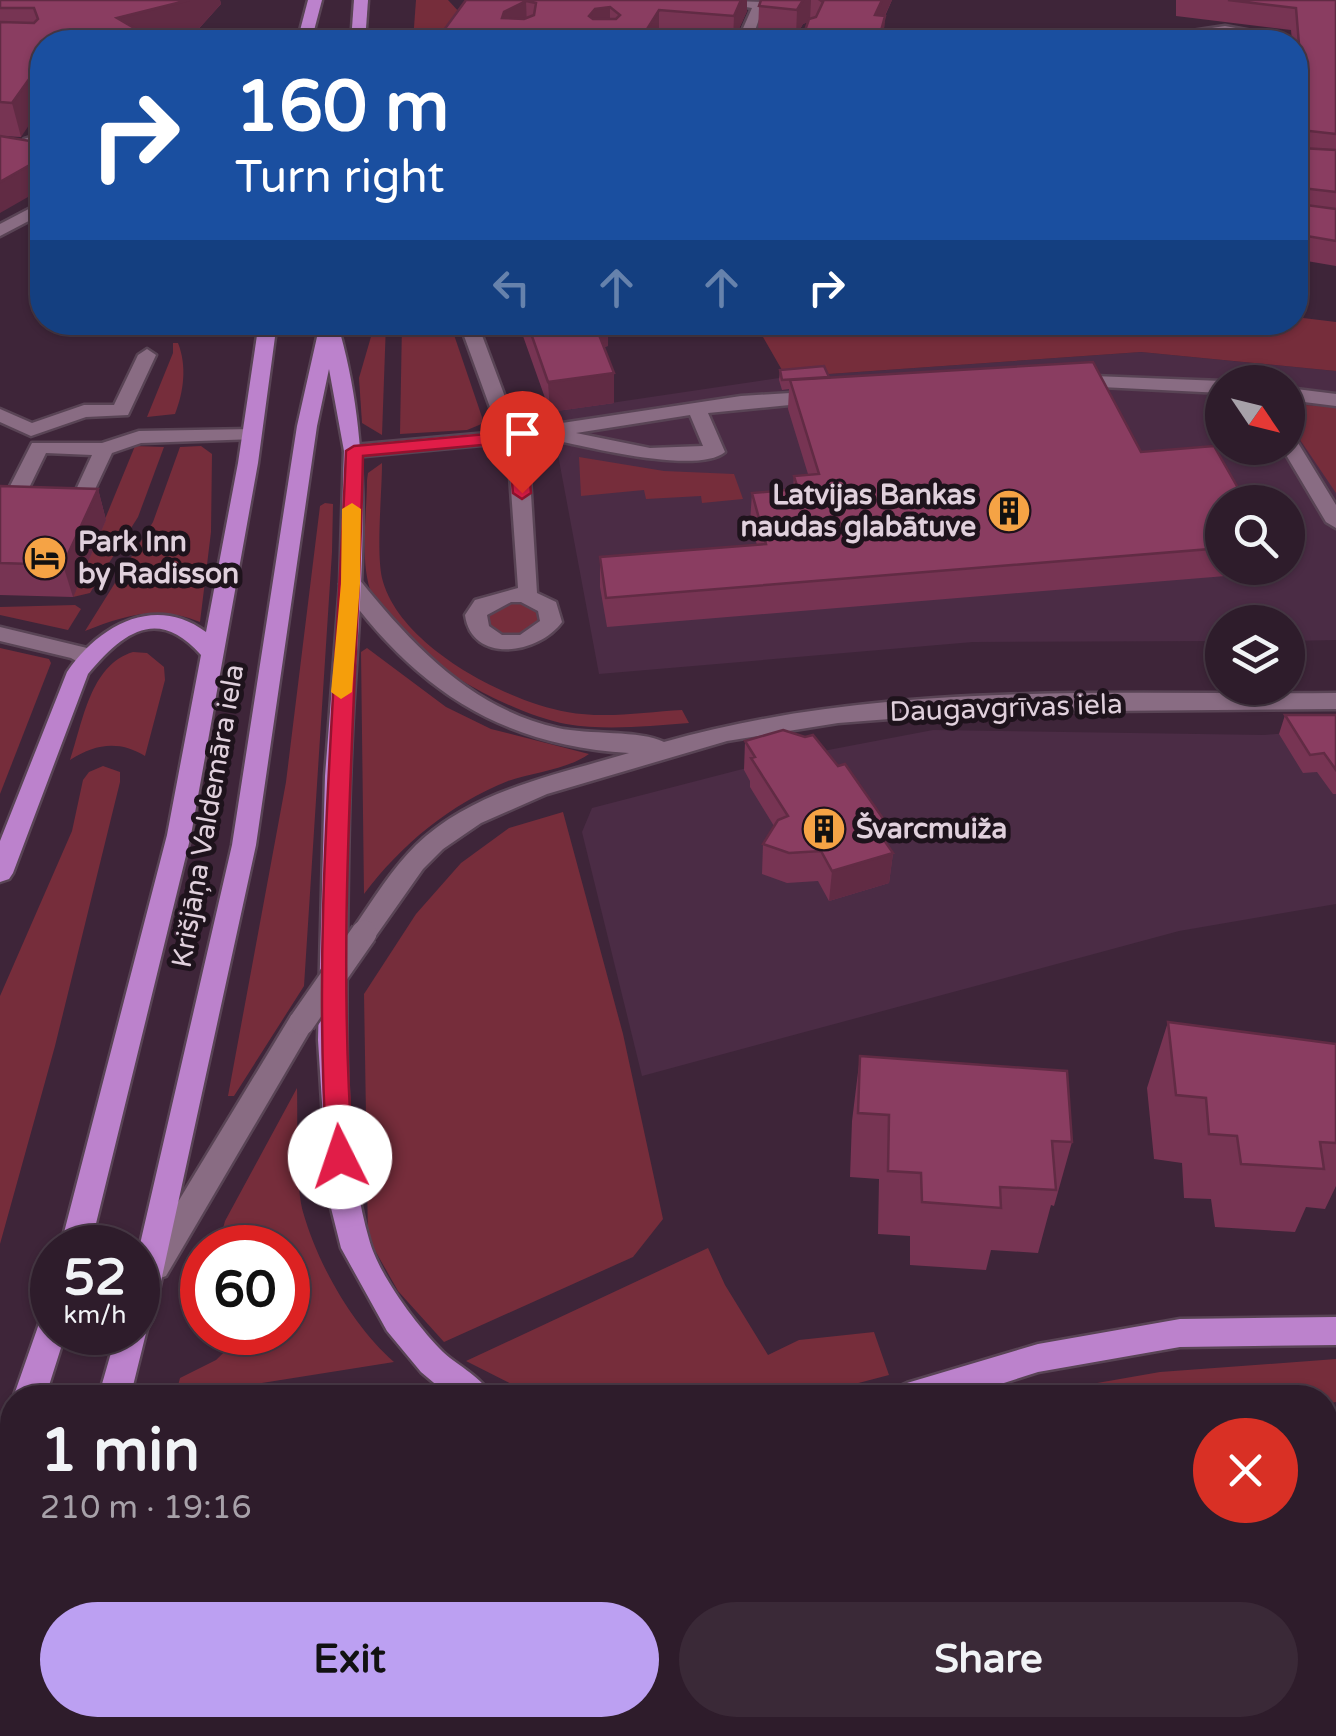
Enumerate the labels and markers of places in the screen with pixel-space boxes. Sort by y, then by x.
pin [480,391,565,494]
place label: Latvijas Bankas naudas glabātuve [740,478,976,544]
building icon: Latvijas Bankas naudas glabātuve [986,488,1032,534]
place label: Park Inn by Radisson [78,525,239,591]
hotel icon: Park Inn by Radisson [22,535,68,581]
building icon: Švarcmuiža [801,806,847,852]
place label: Švarcmuiža [856,812,1007,846]

